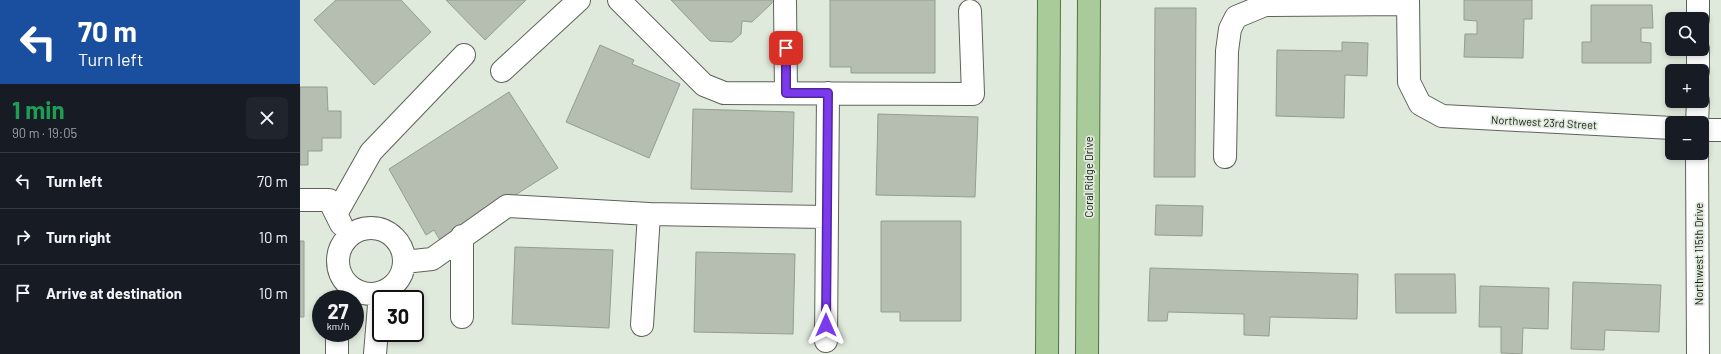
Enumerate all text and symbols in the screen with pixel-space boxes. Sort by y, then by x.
map controls [1665,12,1709,160]
button: search [1665,12,1709,56]
text: 70 m [78,14,137,48]
icon: left [12,16,64,68]
pin [769,31,803,65]
icon: arrive [775,37,797,59]
text: Turn left [78,48,144,70]
button: + [1665,64,1709,108]
text: 1 min [12,95,65,124]
button: close [246,97,288,139]
street label: Northwest 23rd Street [1491,113,1597,131]
button: − [1665,116,1709,160]
text: 90 m · 19:05 [12,125,77,141]
street label: Coral Ridge Drive [1082,136,1095,218]
icon: left [12,170,34,192]
text: Turn left [46,172,102,190]
text: 70 m [257,172,288,190]
street label: Northwest 115th Drive [1692,203,1705,305]
icon: right [12,226,34,248]
text: Turn right [46,228,111,246]
text: 10 m [259,228,288,246]
icon: arrive [12,282,34,304]
text: Arrive at destination [46,284,182,302]
text: 10 m [259,284,288,302]
speed limit sign: 30 [372,290,424,342]
text: 27 [327,299,349,323]
position arrow [805,304,847,346]
text: km/h [327,320,349,332]

